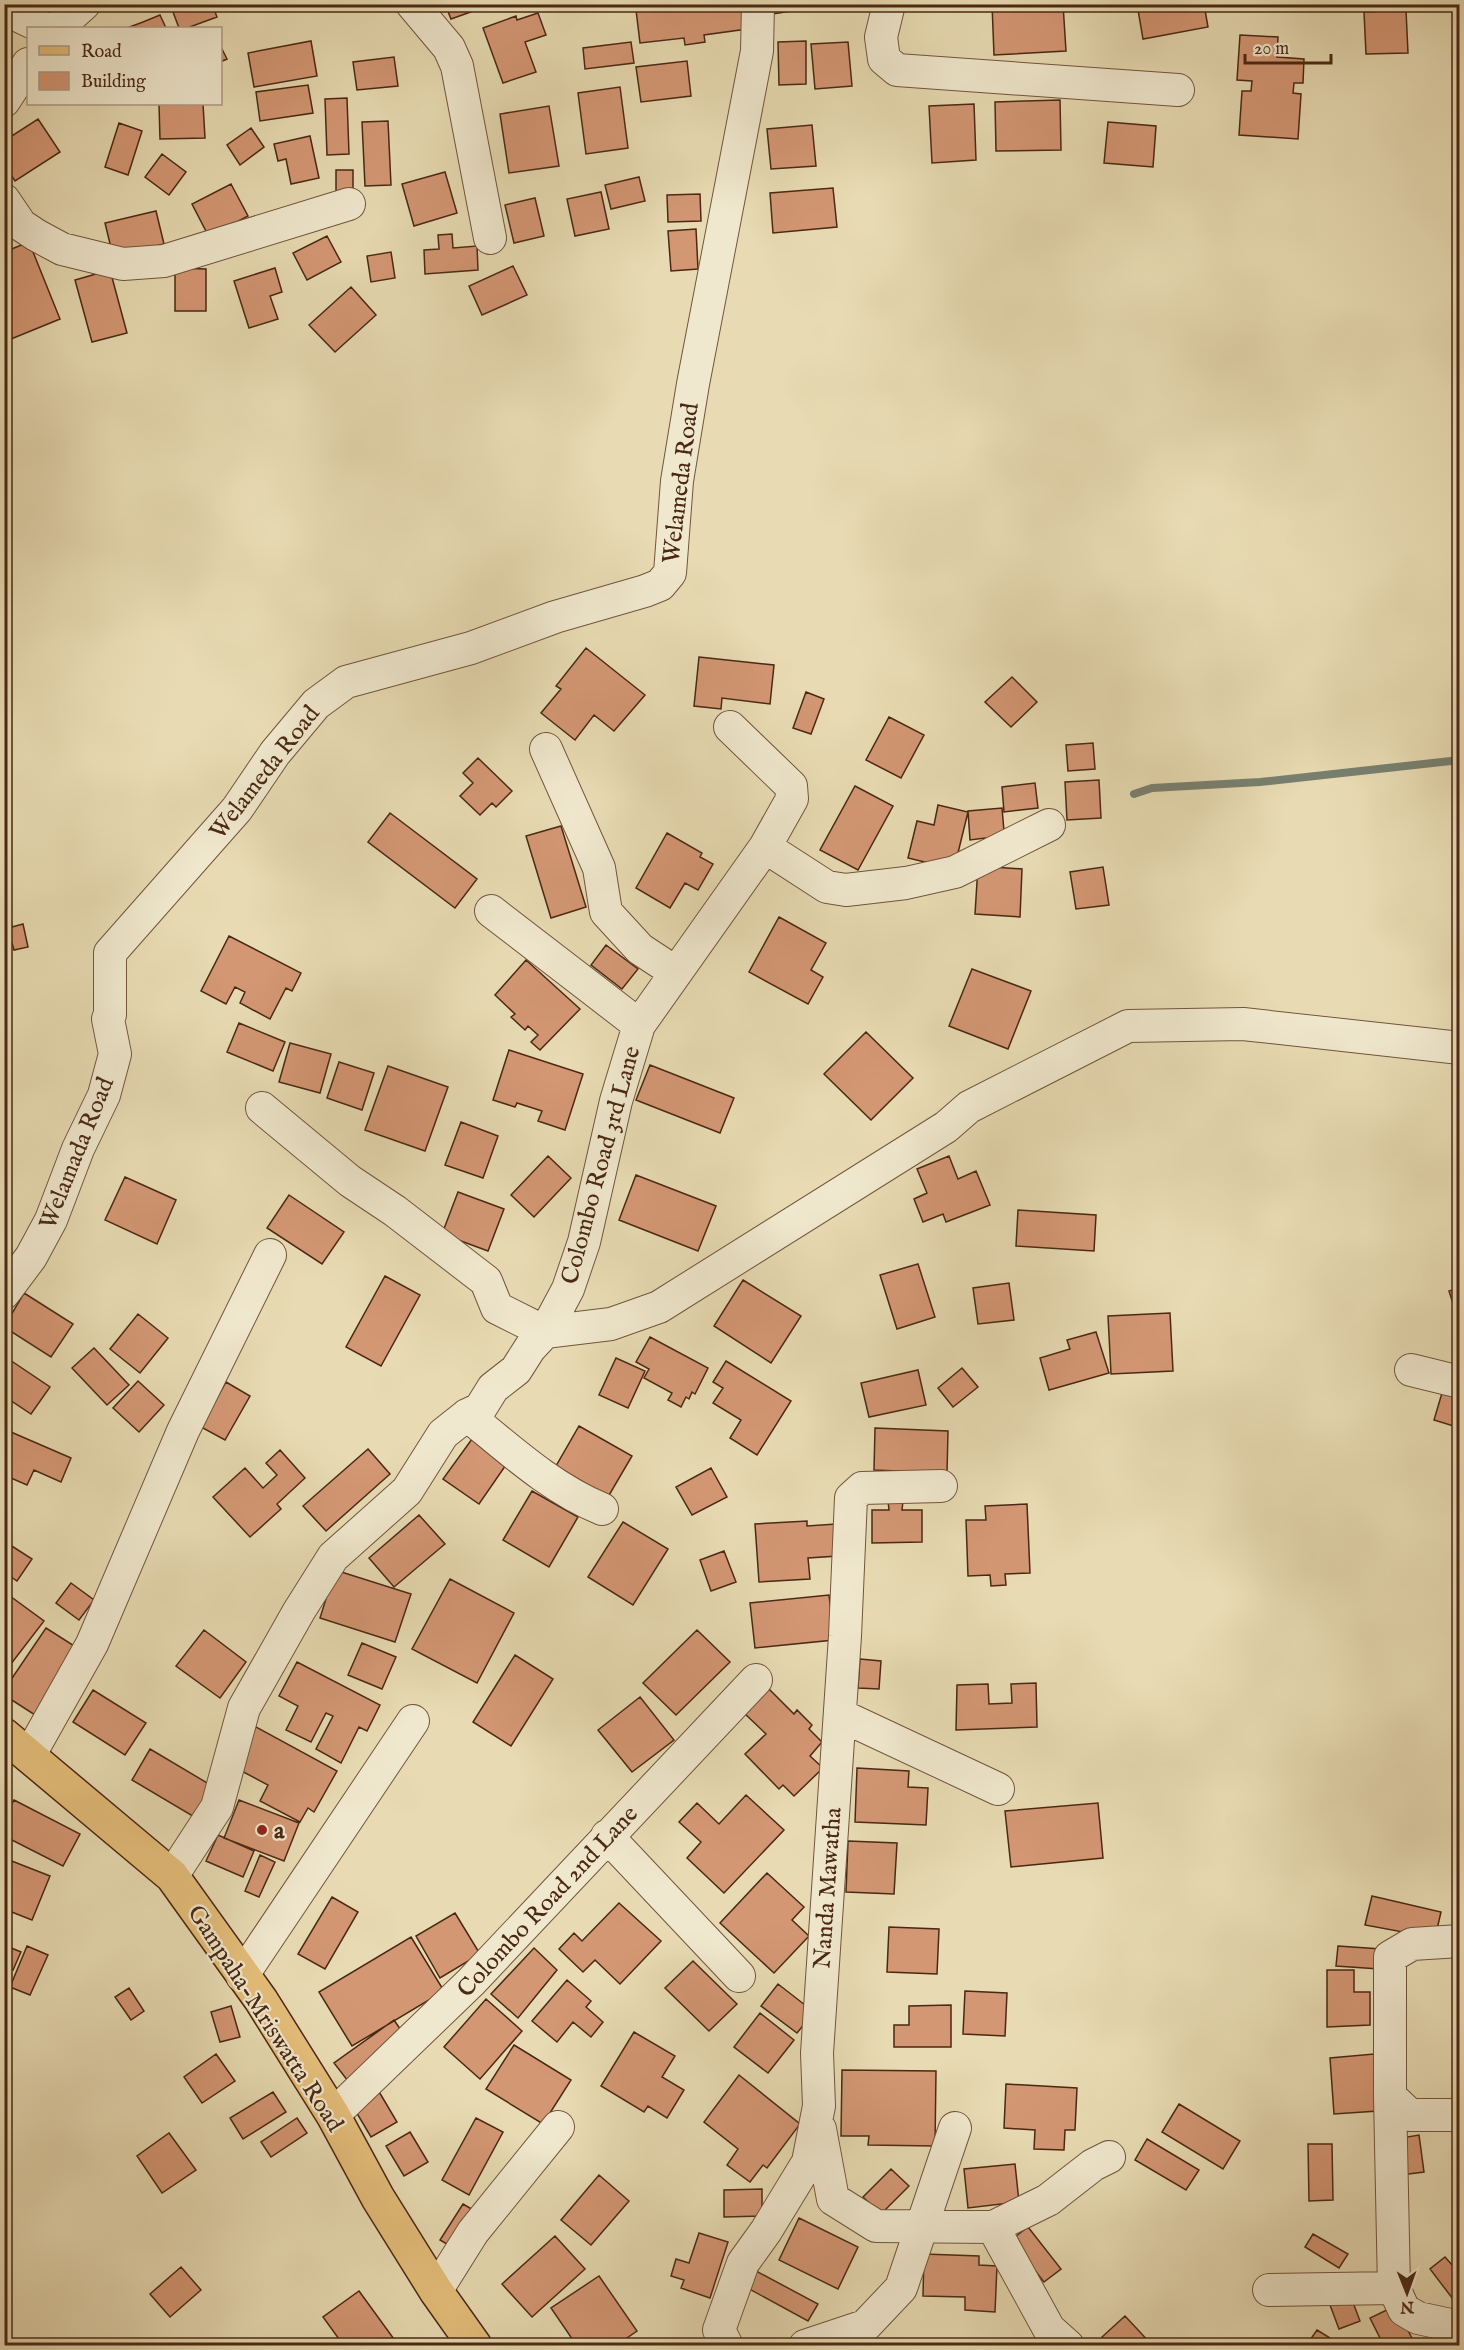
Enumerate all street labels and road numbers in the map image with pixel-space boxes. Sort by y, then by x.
street label: Welameda Road [656,401,707,565]
street label: Welameda Road [203,699,327,846]
street label: Colombo Road 3rd Lane [555,1043,648,1288]
street label: Welamada Road [33,1073,122,1234]
street label: Colombo Road 2nd Lane [451,1799,645,2005]
street label: Nanda Mawatha [807,1806,850,1970]
street label: Gampaha-Mriswatta Road [180,1900,350,2138]

